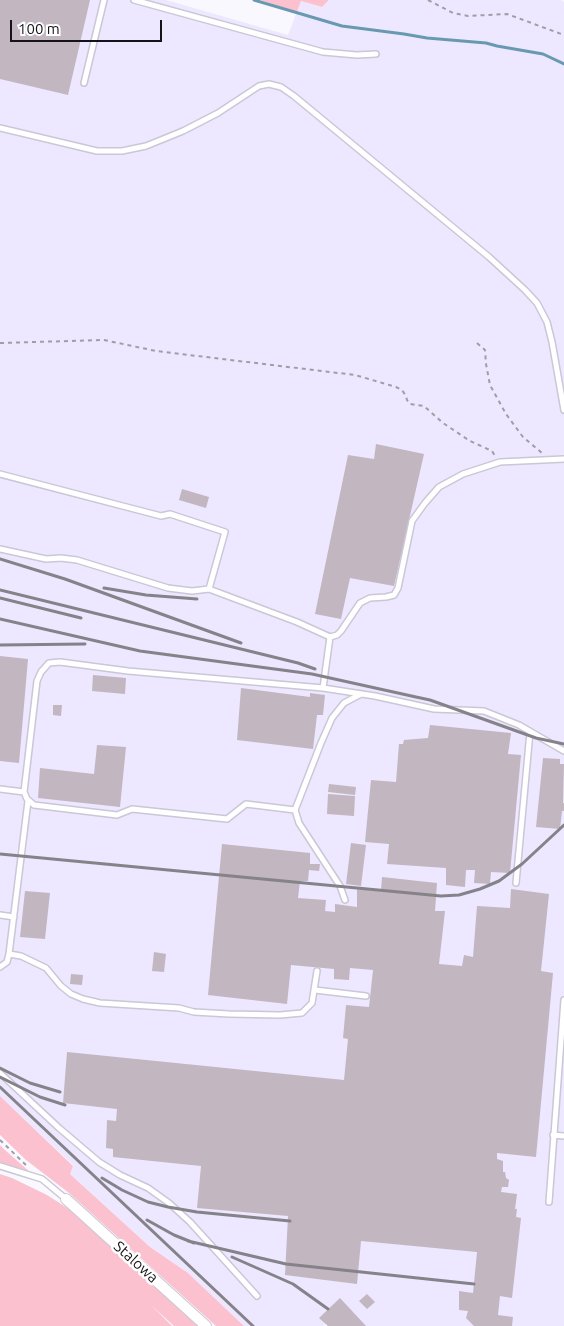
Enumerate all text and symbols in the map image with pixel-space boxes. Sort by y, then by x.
scale bar [12,10,165,42]
text: 100 m [18,20,60,37]
street label: Stalowa [110,1237,162,1287]

